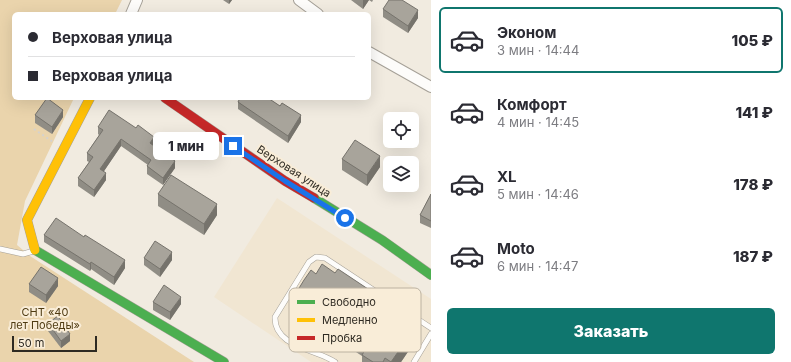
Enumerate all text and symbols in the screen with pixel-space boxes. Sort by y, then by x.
icon: car [449,22,485,58]
text: Эконом [497,23,556,42]
text: Верховая улица [52,28,173,47]
text: 105 ₽ [732,31,773,50]
text: 3 мин · 14:44 [497,42,579,58]
text: Верховая улица [52,66,173,85]
icon: car [449,94,485,130]
text: Комфорт [497,95,567,114]
text: 141 ₽ [735,103,773,122]
map controls [383,112,419,192]
button: locate [383,112,419,148]
text: 4 мин · 14:45 [497,114,579,130]
callout: 1 мин [153,132,219,160]
route end [224,137,242,155]
text: 1 мин [168,138,204,154]
street label: Верховая улица [254,142,334,200]
button: layers [383,156,419,192]
icon: car [449,166,485,202]
text: XL [497,167,517,186]
text: 178 ₽ [733,175,773,194]
text: 5 мин · 14:46 [497,186,579,202]
route start [336,209,354,227]
icon: car [449,238,485,274]
text: Moto [497,239,535,258]
text: 187 ₽ [733,247,773,266]
text: 6 мин · 14:47 [497,258,578,274]
legend [289,288,421,352]
text: Свободно [322,295,376,309]
park label: СНТ «40 лет Победы» [10,305,80,332]
button: Заказать [447,308,775,354]
text: Медленно [322,313,378,327]
text: Пробка [322,331,362,345]
scale bar [12,334,97,353]
text: 50 m [18,336,44,350]

